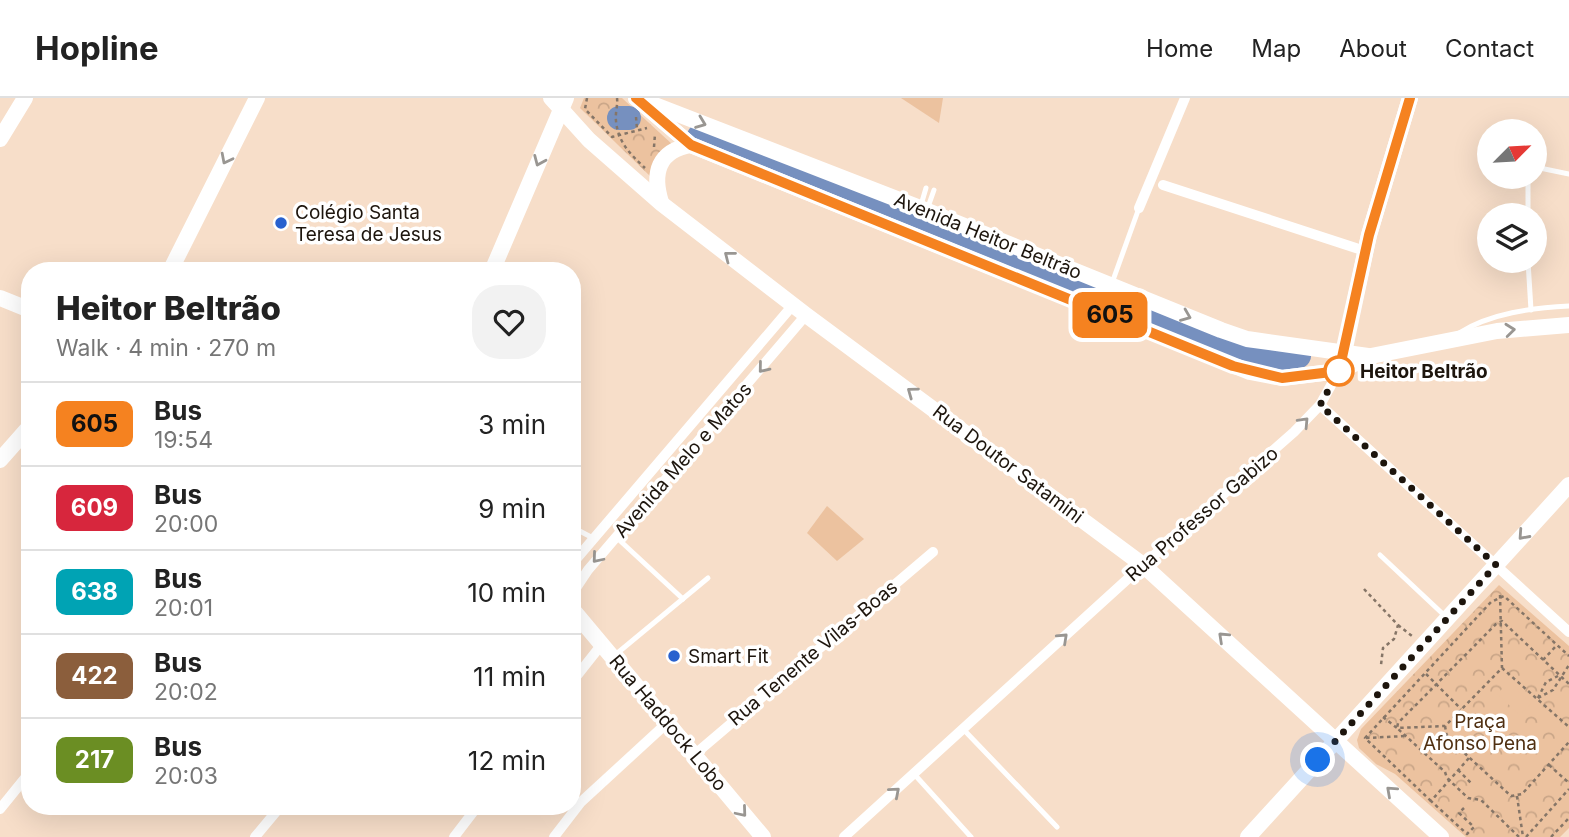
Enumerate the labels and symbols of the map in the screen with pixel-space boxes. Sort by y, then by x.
one-way arrow [695,115,707,129]
north arrow [1477,119,1547,189]
one-way arrow [221,152,235,164]
one-way arrow [533,153,547,166]
street label: Avenida Heitor Beltrão [891,188,1085,284]
place label: Colégio Santa Teresa de Jesus [295,201,442,246]
marker: Colégio Santa Teresa de Jesus [273,215,289,231]
one-way arrow [724,251,737,264]
line badge: 605 [1070,292,1150,338]
one-way arrow [1178,308,1191,322]
one-way arrow [1504,322,1516,337]
marker: Heitor Beltrão [1324,356,1354,386]
one-way arrow [758,360,771,372]
place label: Heitor Beltrão [1360,360,1488,383]
street label: Avenida Melo e Matos [609,378,757,542]
one-way arrow [907,387,920,400]
street label: Rua Doutor Satamini [928,400,1088,528]
one-way arrow [1295,417,1308,430]
street label: Rua Professor Gabizo [1121,442,1283,586]
one-way arrow [1519,527,1531,540]
one-way arrow [593,551,606,563]
street label: Rua Tenente Vilas-Boas [724,575,902,731]
one-way arrow [1218,633,1231,646]
one-way arrow [1055,634,1068,647]
place label: Smart Fit [688,645,769,668]
marker: Smart Fit [666,648,682,664]
street label: Rua Haddock Lobo [604,650,732,796]
park label: Praça Afonso Pena [1423,710,1537,755]
your location [1300,742,1335,777]
one-way arrow [1386,787,1399,799]
one-way arrow [887,788,900,800]
one-way arrow [734,803,746,816]

